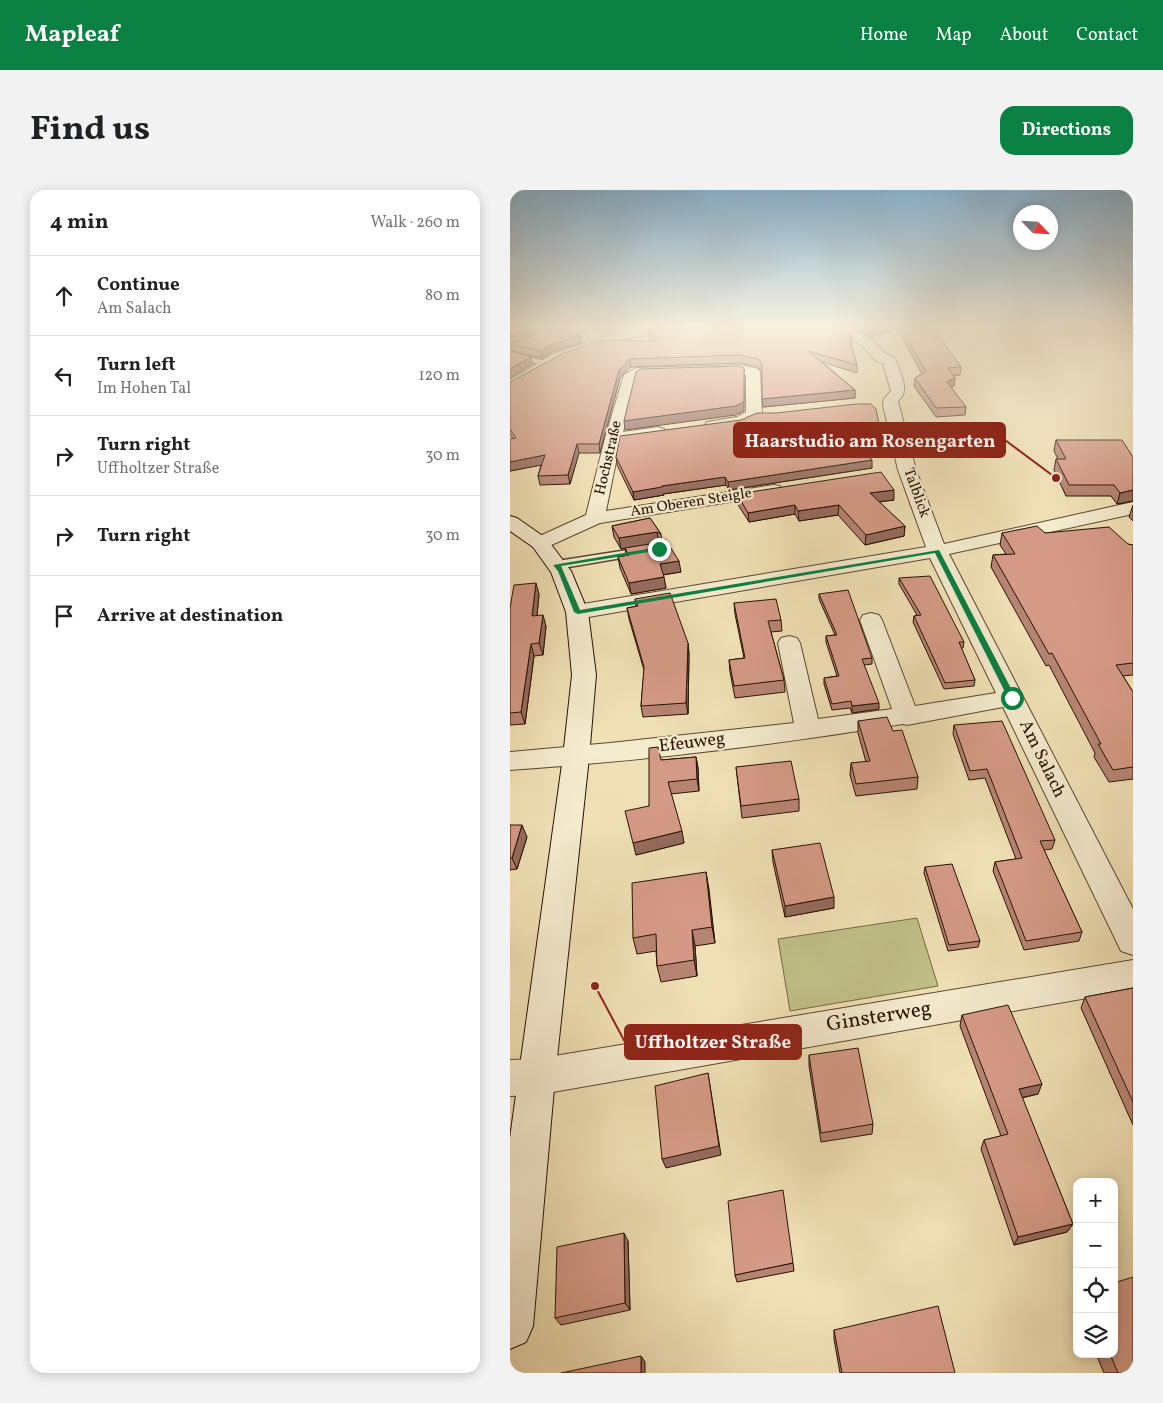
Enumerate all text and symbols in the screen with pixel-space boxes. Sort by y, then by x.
text: Mapleaf [25,18,119,52]
text: Home [860,23,908,48]
text: Map [936,23,972,48]
text: About [1000,23,1048,48]
text: Contact [1076,23,1138,48]
text: Find us [30,106,150,154]
button: Directions [1000,106,1133,155]
north arrow [1013,205,1058,250]
text: 4 min [50,208,109,237]
text: Walk · 260 m [370,212,460,234]
text: Continue [97,272,180,298]
icon: ahead [50,282,78,310]
text: 80 m [425,285,460,307]
text: Am Salach [97,298,171,320]
text: Turn left [97,352,176,378]
icon: left [50,362,78,390]
text: 120 m [418,365,460,387]
text: Im Hohen Tal [97,378,191,400]
street label: Hochstraße [590,419,628,497]
callout: Haarstudio am Rosengarten [734,423,1005,457]
text: Haarstudio am Rosengarten [744,429,996,455]
text: Turn right [97,432,190,458]
icon: right [50,442,78,470]
text: 30 m [425,445,460,467]
text: Uffholtzer Straße [97,458,219,480]
street label: Talblick [897,465,935,521]
street label: Am Oberen Steigle [629,483,753,523]
icon: right [50,522,78,550]
text: Turn right [97,523,190,549]
text: 30 m [425,525,460,547]
route end [648,538,671,561]
icon: arrive [50,602,78,630]
text: Arrive at destination [97,603,283,629]
route start [1001,687,1024,710]
street label: Am Salach [1012,716,1072,802]
street label: Efeuweg [657,727,727,759]
street label: Ginsterweg [824,994,934,1040]
callout: Uffholtzer Straße [625,1025,801,1059]
text: Uffholtzer Straße [635,1030,791,1056]
map controls [1073,1178,1118,1358]
button: + [1073,1178,1118,1223]
button: − [1073,1223,1118,1268]
button: locate [1073,1268,1118,1313]
button: layers [1073,1313,1118,1358]

